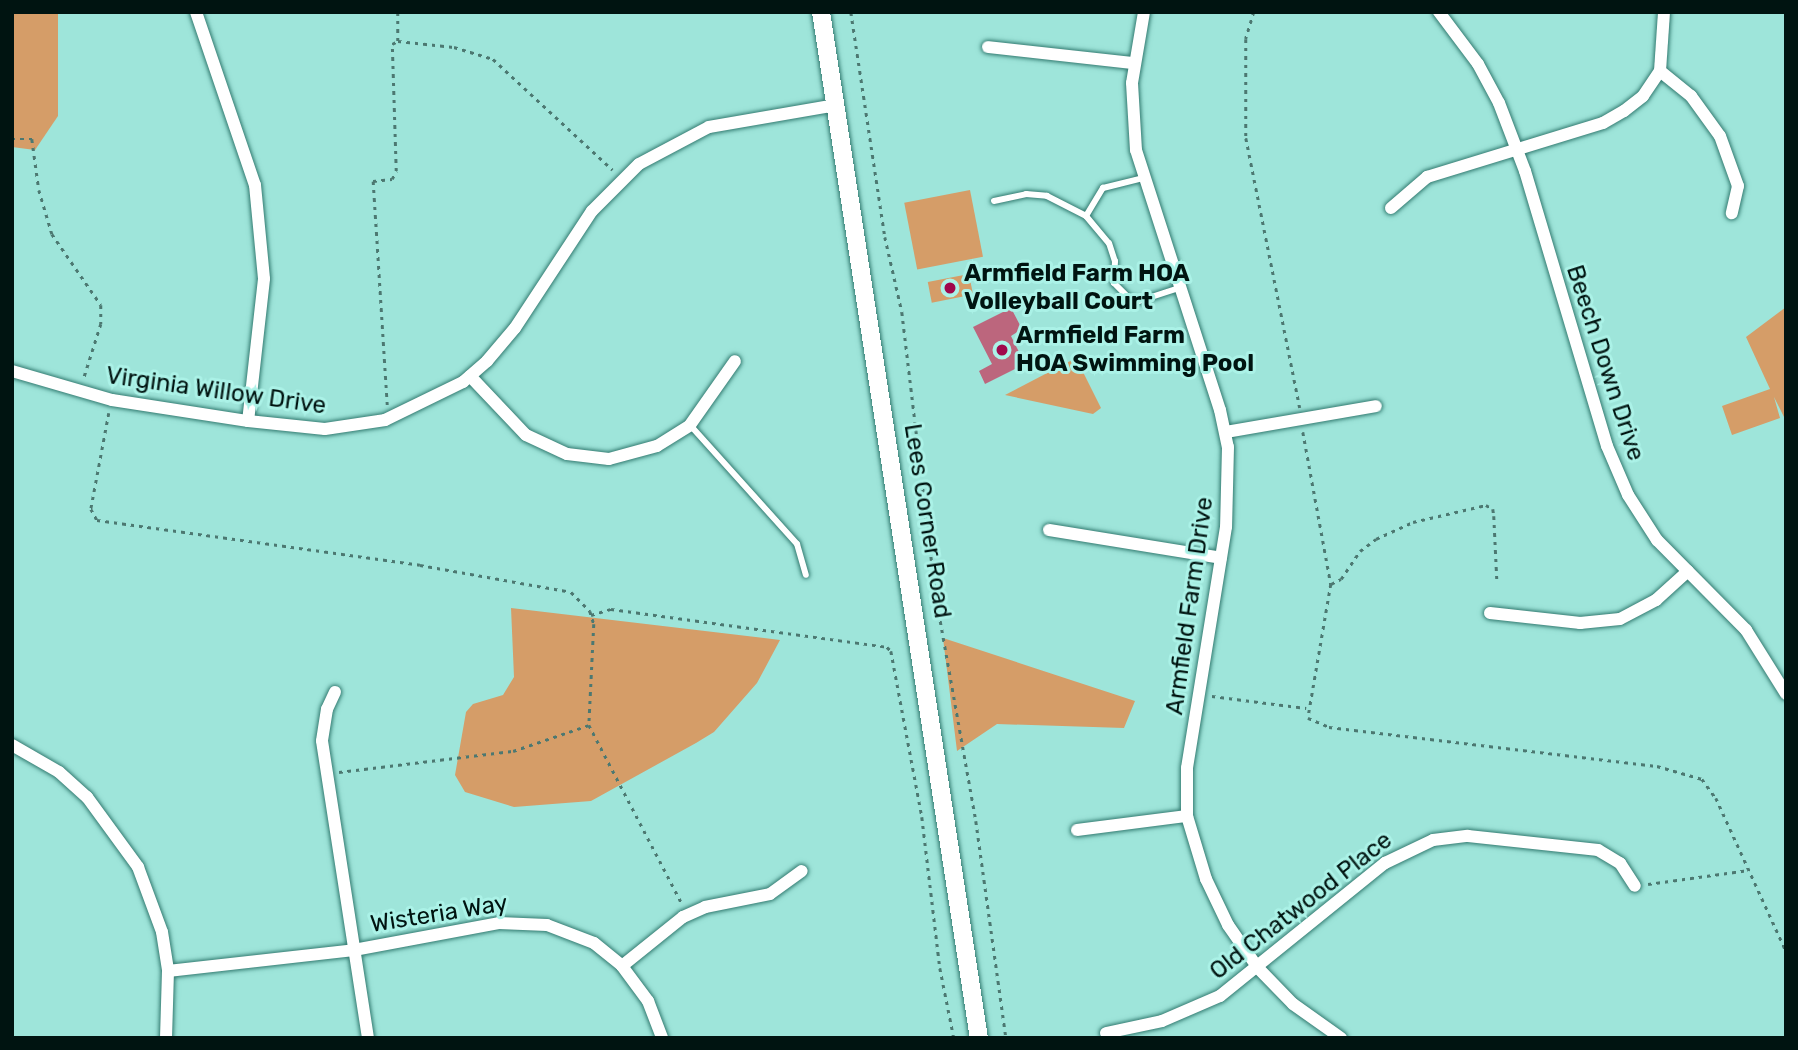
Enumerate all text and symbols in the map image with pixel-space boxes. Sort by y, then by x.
place label: Armfield Farm HOA Volleyball Court [964,260,1190,316]
street label: Beech Down Drive [1560,262,1650,464]
marker: Armfield Farm HOA Volleyball Court [942,280,958,296]
place label: Armfield Farm HOA Swimming Pool [1016,322,1255,378]
marker: Armfield Farm HOA Swimming Pool [994,342,1010,358]
street label: Virginia Willow Drive [104,361,328,421]
street label: Lees Corner Road [897,421,957,621]
street label: Armfield Farm Drive [1160,495,1220,717]
street label: Old Chatwood Place [1204,826,1398,986]
street label: Wisteria Way [368,889,510,939]

